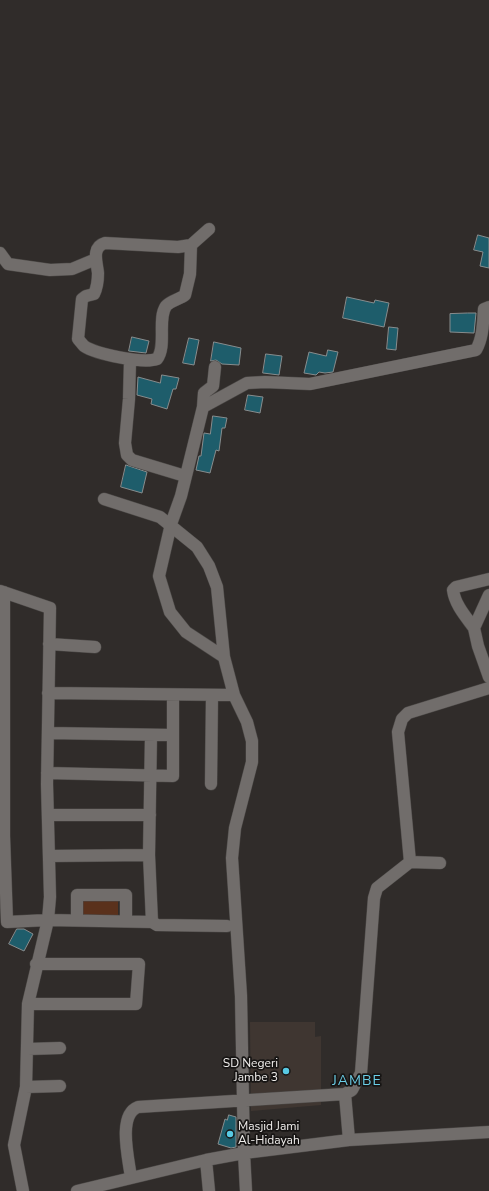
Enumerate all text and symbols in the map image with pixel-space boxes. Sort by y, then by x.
place label: SD Negeri Jambe 3 [223,1057,278,1085]
marker: SD Negeri Jambe 3 [281,1066,291,1076]
district label: JAMBE [332,1074,382,1090]
place label: Masjid Jami Al-Hidayah [238,1120,300,1148]
marker: Masjid Jami Al-Hidayah [225,1129,235,1139]

